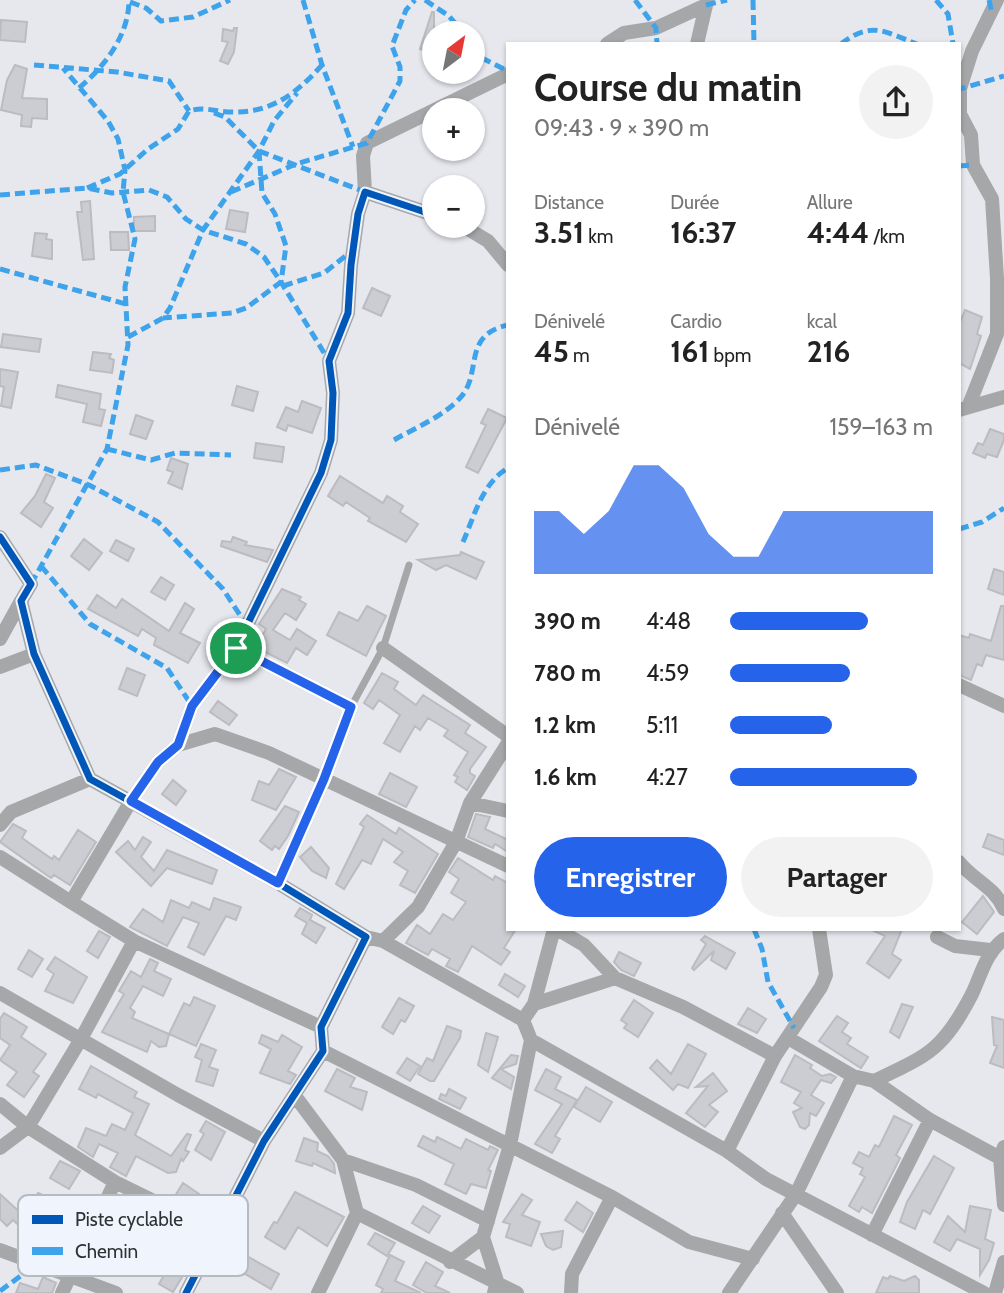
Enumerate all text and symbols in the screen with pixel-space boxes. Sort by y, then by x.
north arrow [422,21,485,84]
map controls [422,21,485,238]
text: Course du matin [534,64,802,111]
button: share [859,65,933,139]
button: + [422,98,485,161]
text: 09:43 · 9 × 390 m [534,114,709,142]
button: − [422,175,485,238]
text: Distance [534,191,604,214]
text: Durée [670,191,719,214]
text: Allure [807,191,853,214]
text: 3.51 [534,214,584,251]
text: 16:37 [670,214,736,251]
text: 4:44 [807,214,869,251]
text: km [584,225,613,248]
text: /km [869,225,905,248]
text: Dénivelé [534,310,605,333]
text: Cardio [670,310,722,333]
text: kcal [807,310,837,333]
text: 45 [534,333,569,370]
text: 161 [670,333,709,370]
text: 216 [807,333,850,370]
text: m [569,344,590,367]
text: bpm [709,344,751,367]
text: Dénivelé [534,413,620,441]
text: 159–163 m [829,413,933,441]
text: 390 m [534,607,601,635]
text: 4:48 [646,607,691,635]
pin [206,618,266,678]
icon: arrive [217,629,255,667]
text: 780 m [534,659,601,687]
text: 4:59 [646,659,690,687]
text: 1.2 km [534,711,596,739]
text: 5:11 [646,711,678,739]
text: 1.6 km [534,763,597,791]
text: 4:27 [646,763,688,791]
button: Enregistrer [534,837,727,917]
button: Partager [741,837,933,917]
legend [18,1195,248,1276]
text: Piste cyclable [75,1208,183,1231]
text: Chemin [75,1240,138,1263]

